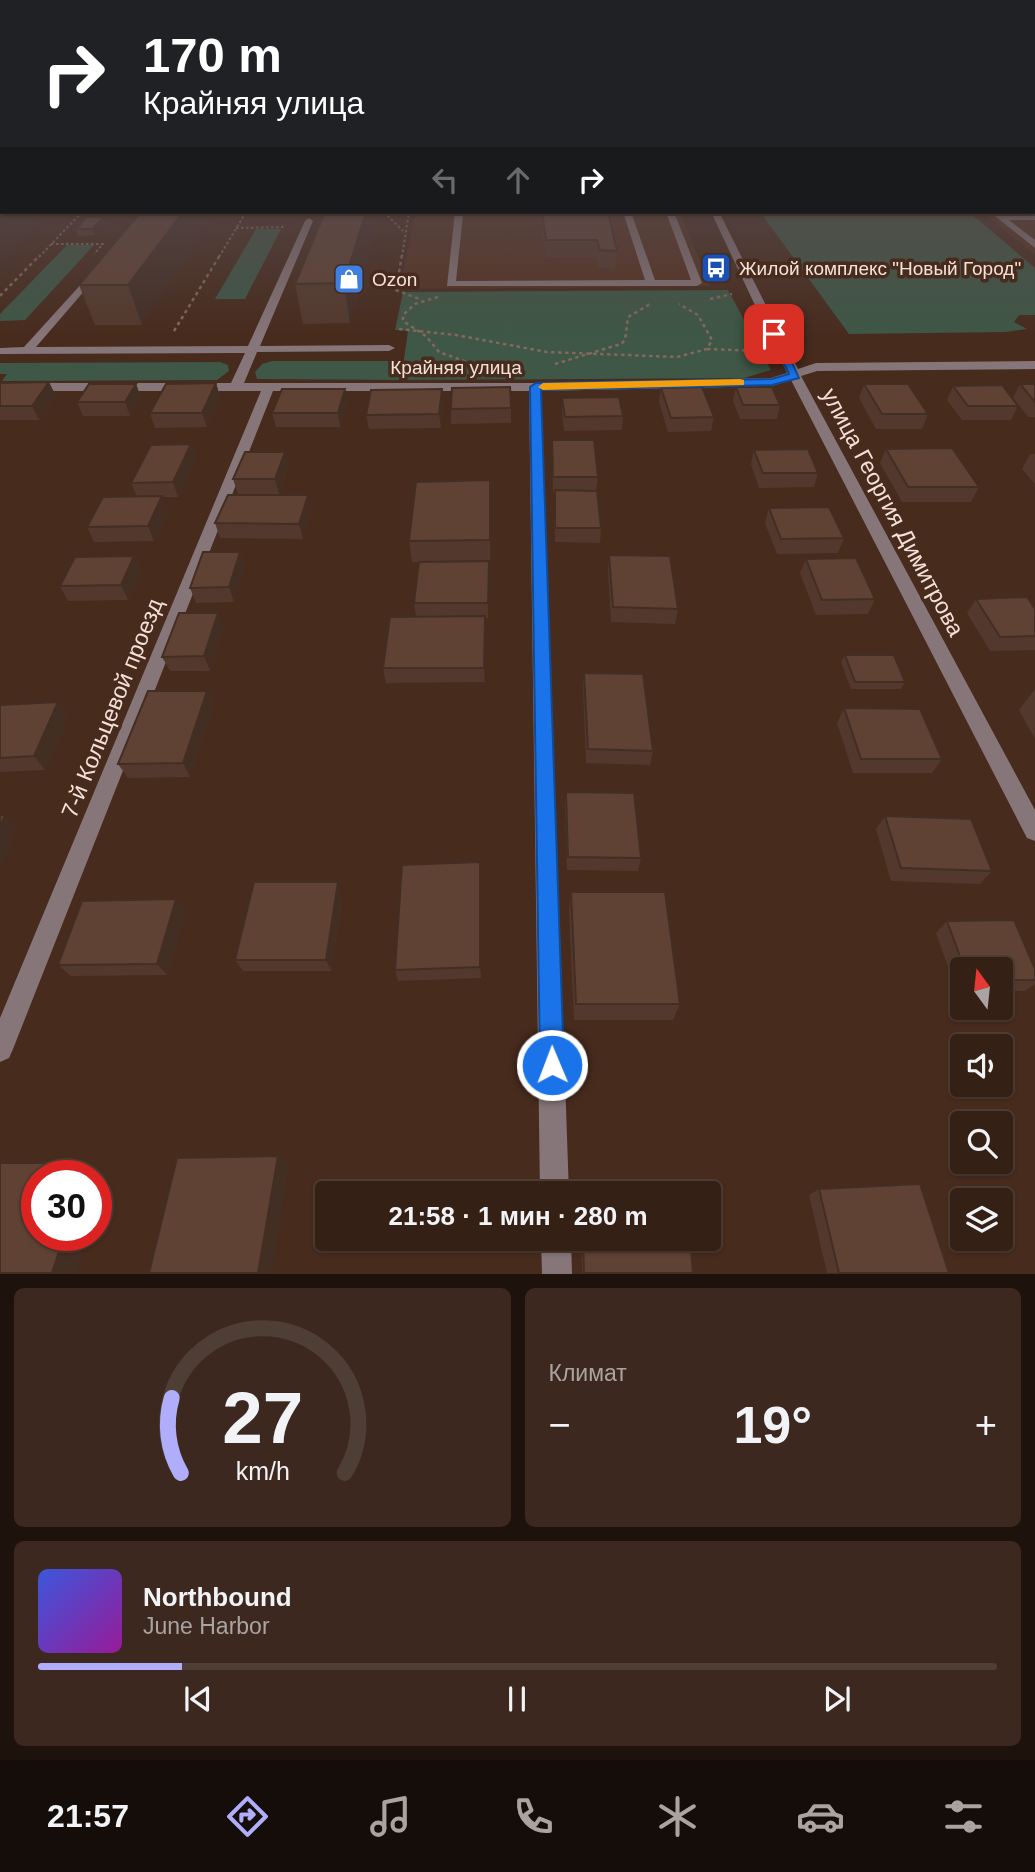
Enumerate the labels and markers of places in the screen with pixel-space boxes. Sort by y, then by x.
bus stop icon: Жилой комплекс "Новый Город" [699,251,733,285]
place label: Жилой комплекс "Новый Город" [739,258,1021,279]
shop icon: Ozon [332,262,366,296]
place label: Ozon [372,269,417,290]
pin [744,304,804,364]

